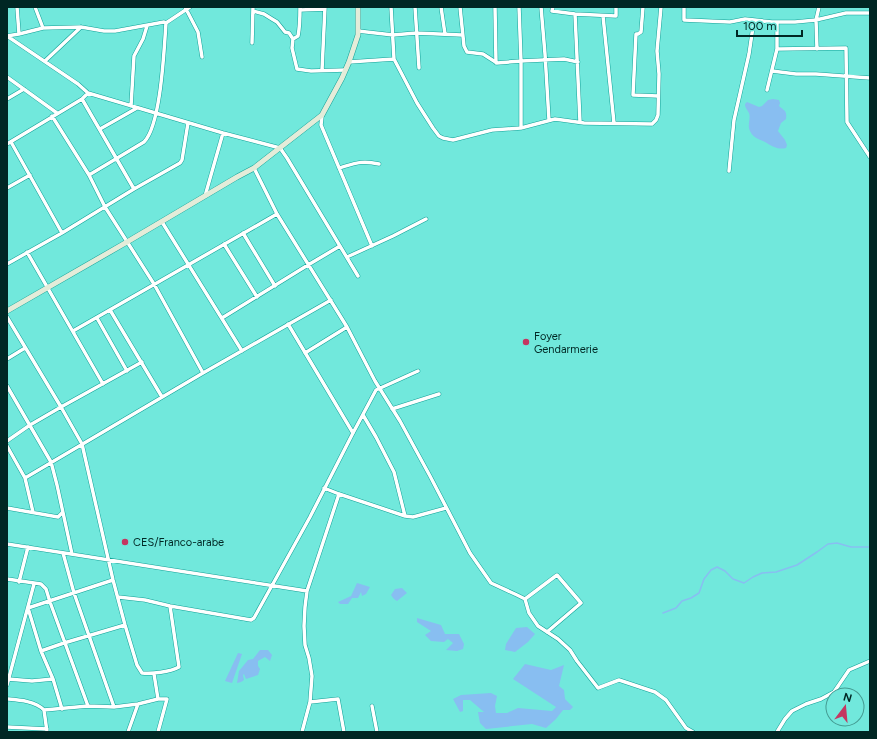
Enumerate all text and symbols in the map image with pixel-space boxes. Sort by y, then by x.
scale bar [737,12,802,38]
text: 100 m [743,19,777,33]
place label: Foyer Gendarmerie [534,330,598,356]
marker: Foyer Gendarmerie [521,337,531,347]
place label: CES/Franco-arabe [133,536,224,549]
marker: CES/Franco-arabe [120,537,130,547]
north arrow [825,687,865,727]
text: N [842,690,854,705]

